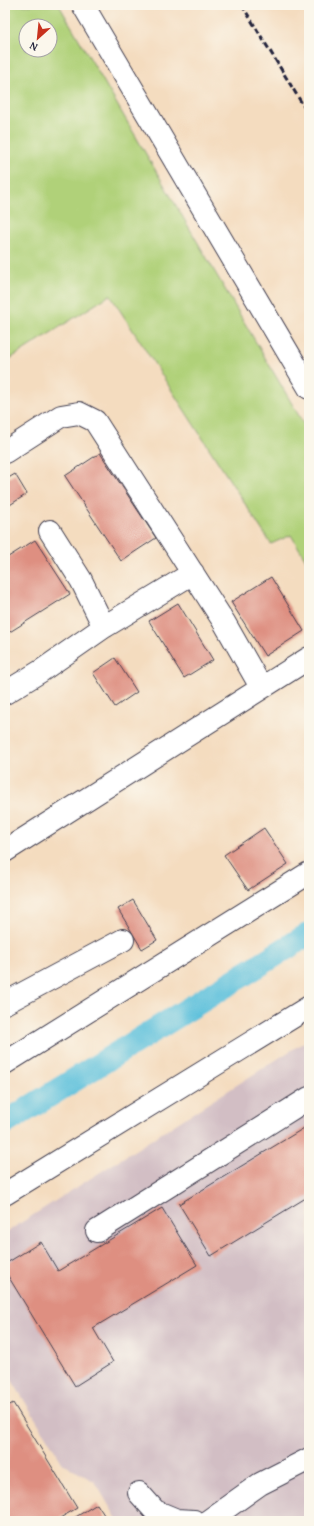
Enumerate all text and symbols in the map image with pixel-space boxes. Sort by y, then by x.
north arrow [18,18,58,58]
text: N [26,38,40,56]

